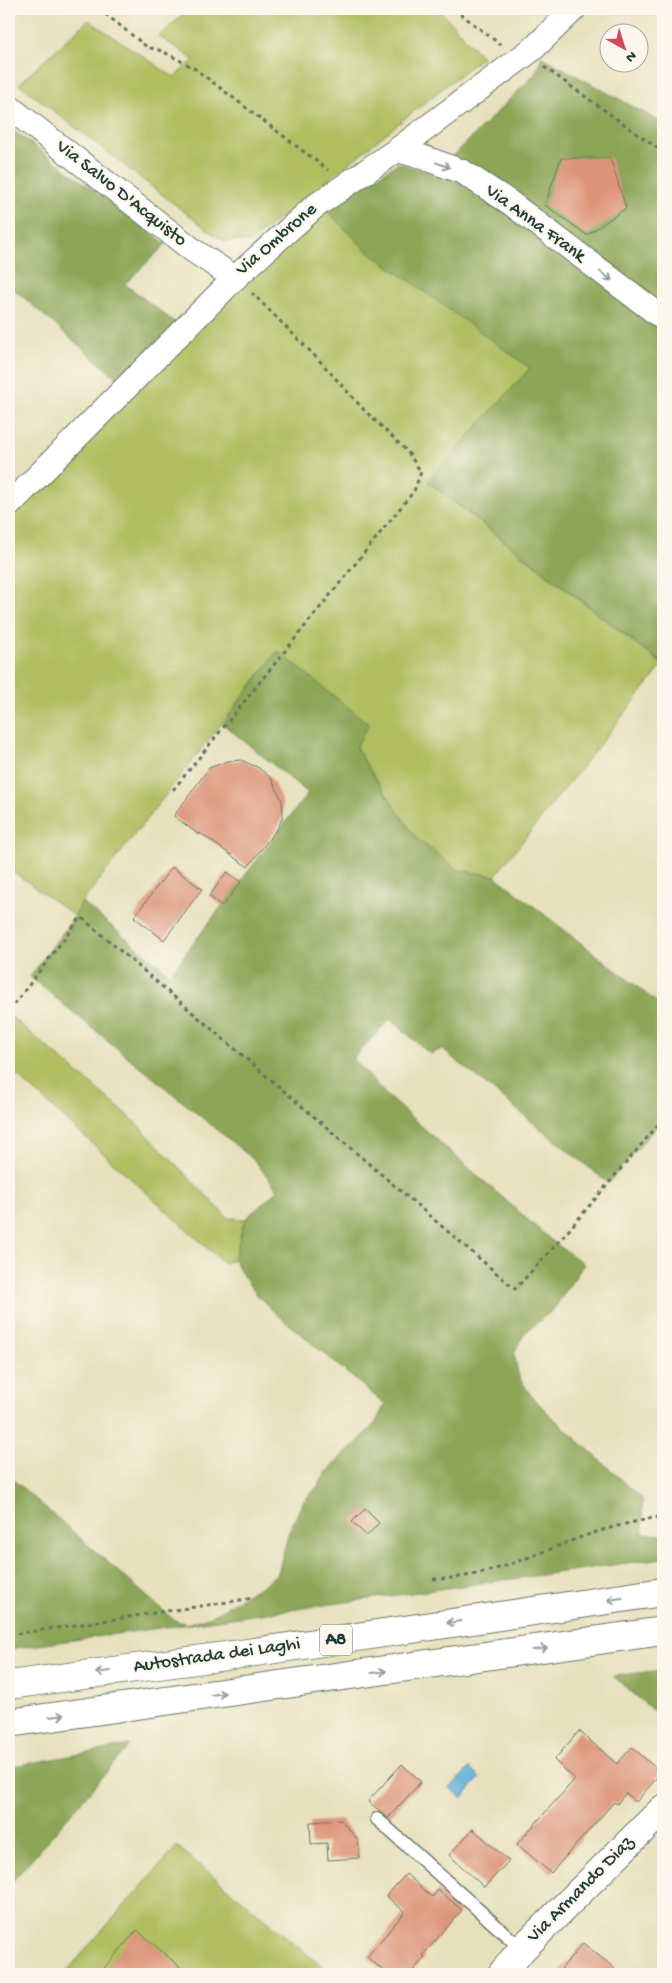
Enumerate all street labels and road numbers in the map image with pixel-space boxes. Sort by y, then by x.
street label: Via Salvo D'Acquisto [50,135,191,252]
street label: Via Anna Frank [479,179,591,269]
street label: Via Ombrone [231,198,322,282]
road number: A8 [320,1624,352,1656]
street label: Autostrada dei Laghi [132,1633,302,1679]
street label: Via Armando Diaz [522,1831,640,1949]

